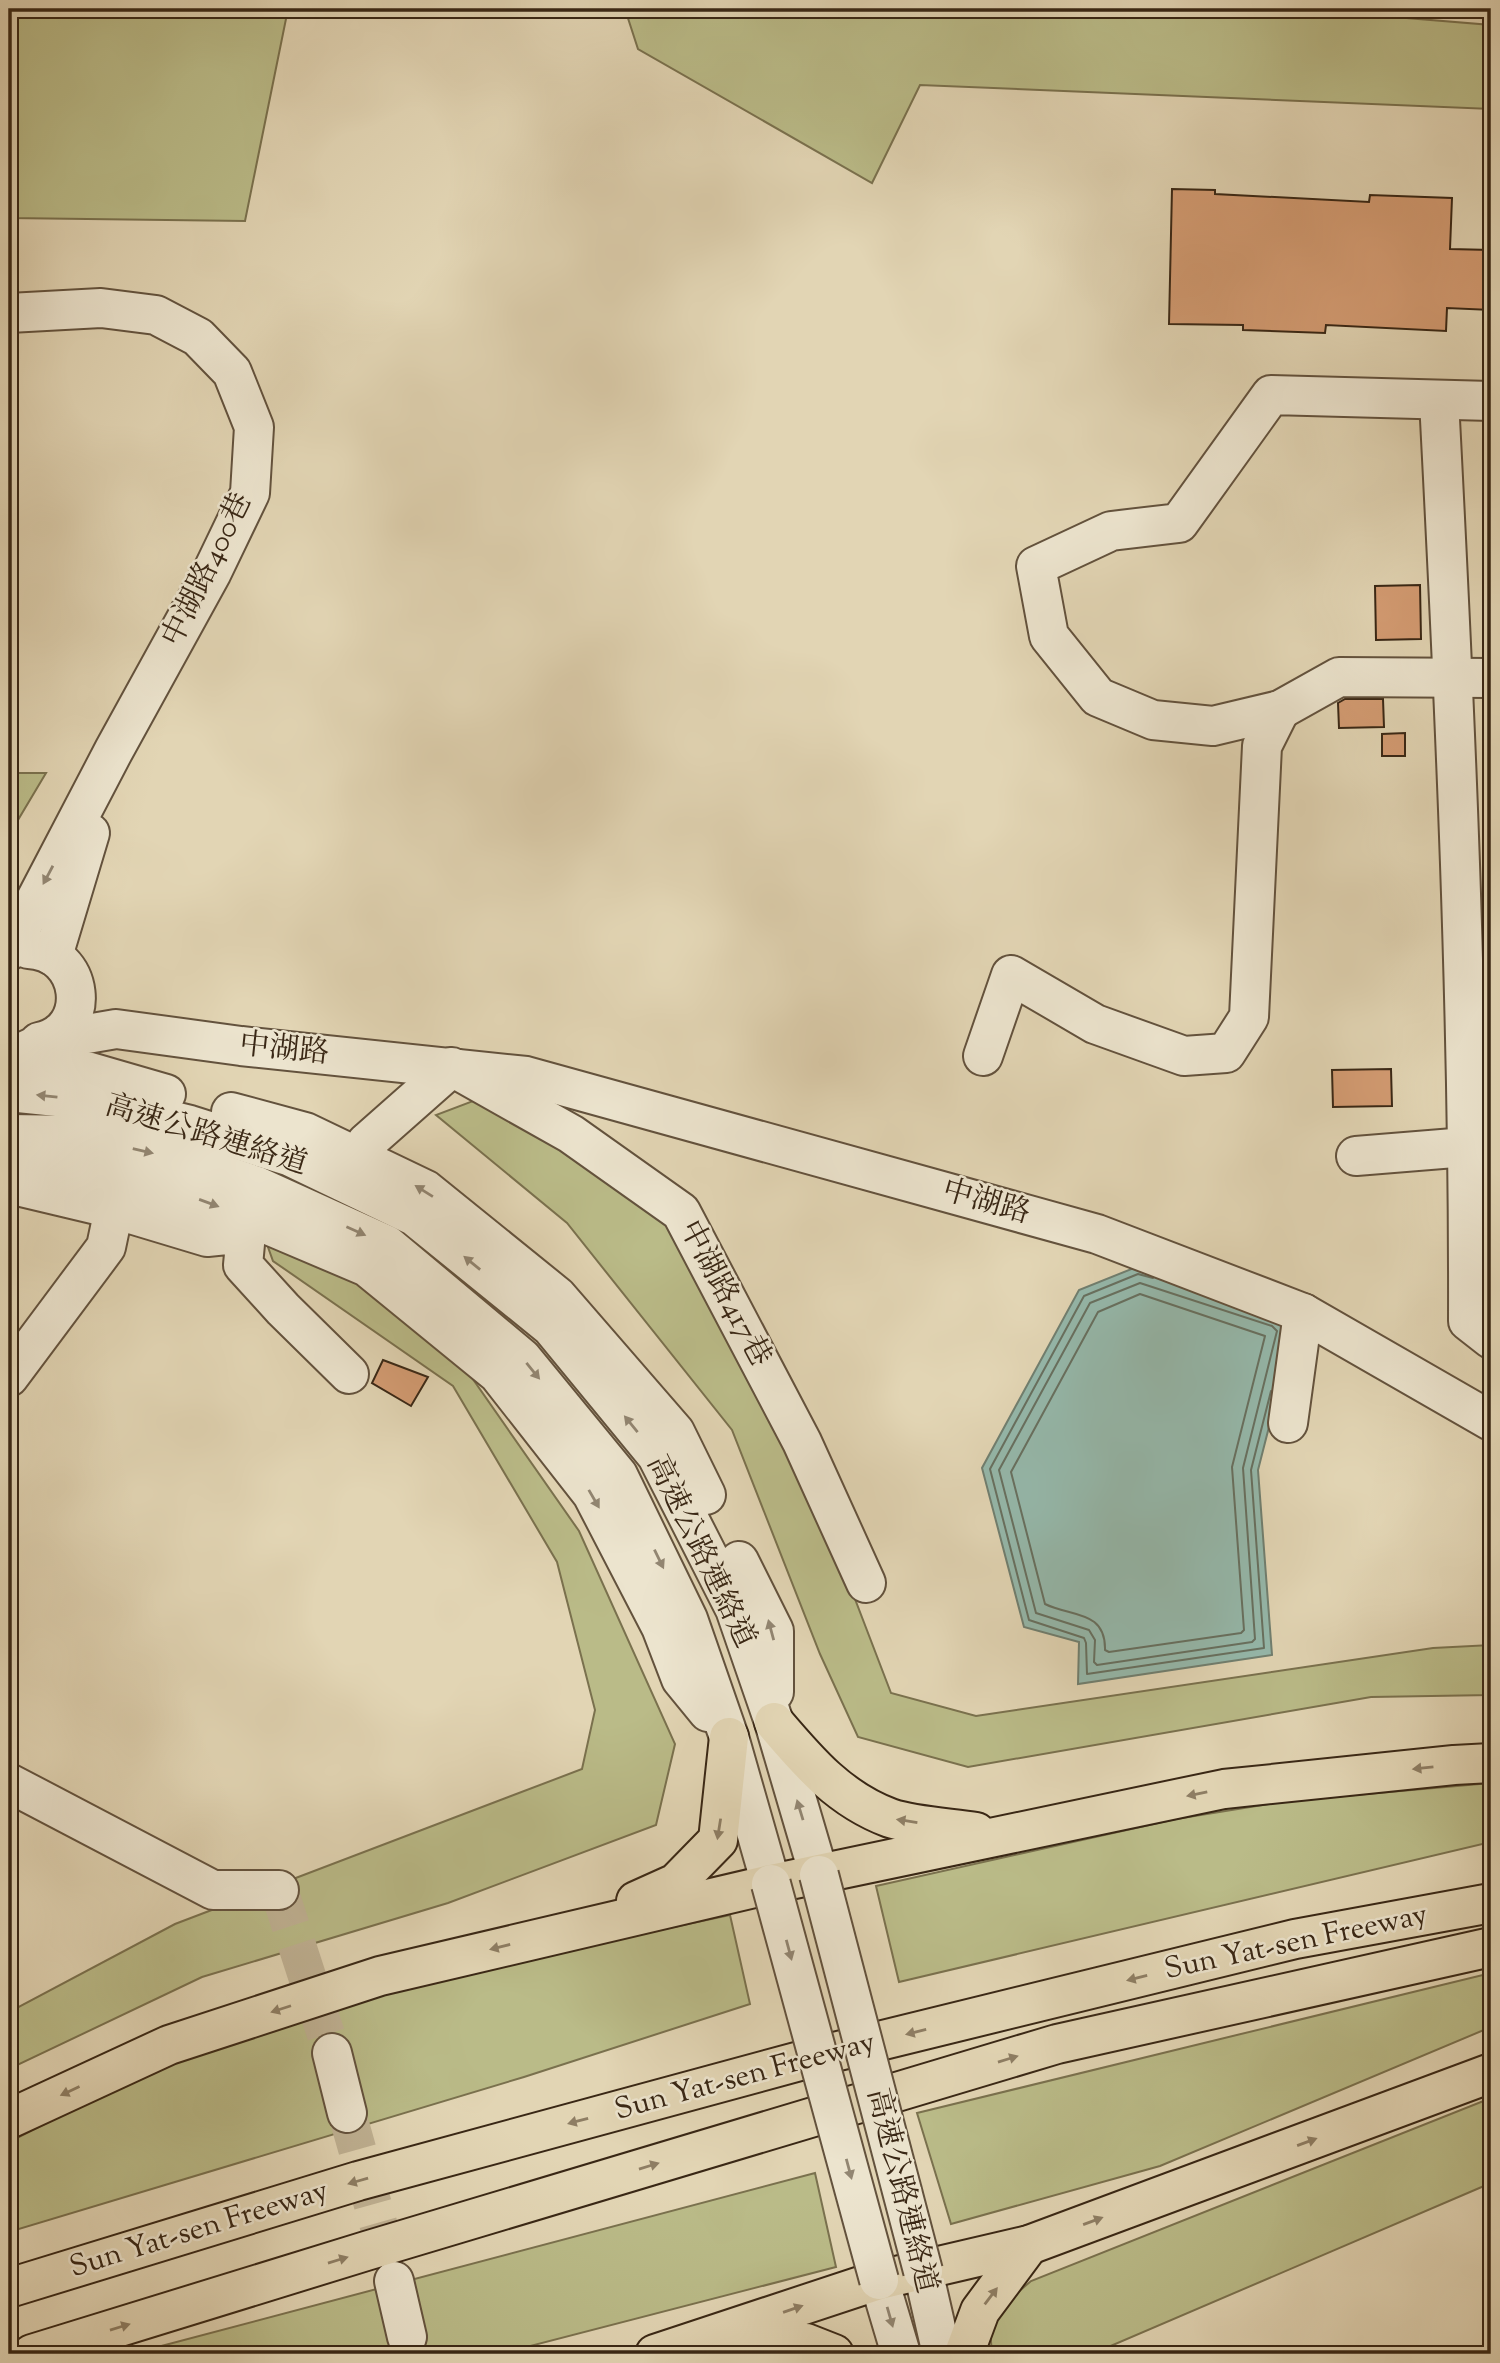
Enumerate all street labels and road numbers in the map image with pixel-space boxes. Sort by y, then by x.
street label: 中湖路400巷 [152,486,264,654]
street label: 中湖路 [237,1024,331,1076]
street label: 高速公路連絡道 [99,1085,313,1187]
street label: 中湖路 [937,1170,1035,1236]
street label: 中湖路417巷 [667,1213,781,1375]
street label: 高速公路連絡道 [635,1448,765,1656]
street label: Sun Yat-sen Freeway [1160,1894,1432,1992]
street label: Sun Yat-sen Freeway [610,2022,880,2132]
street label: 高速公路連絡道 [855,2084,947,2298]
street label: Sun Yat-sen Freeway [64,2170,334,2290]

